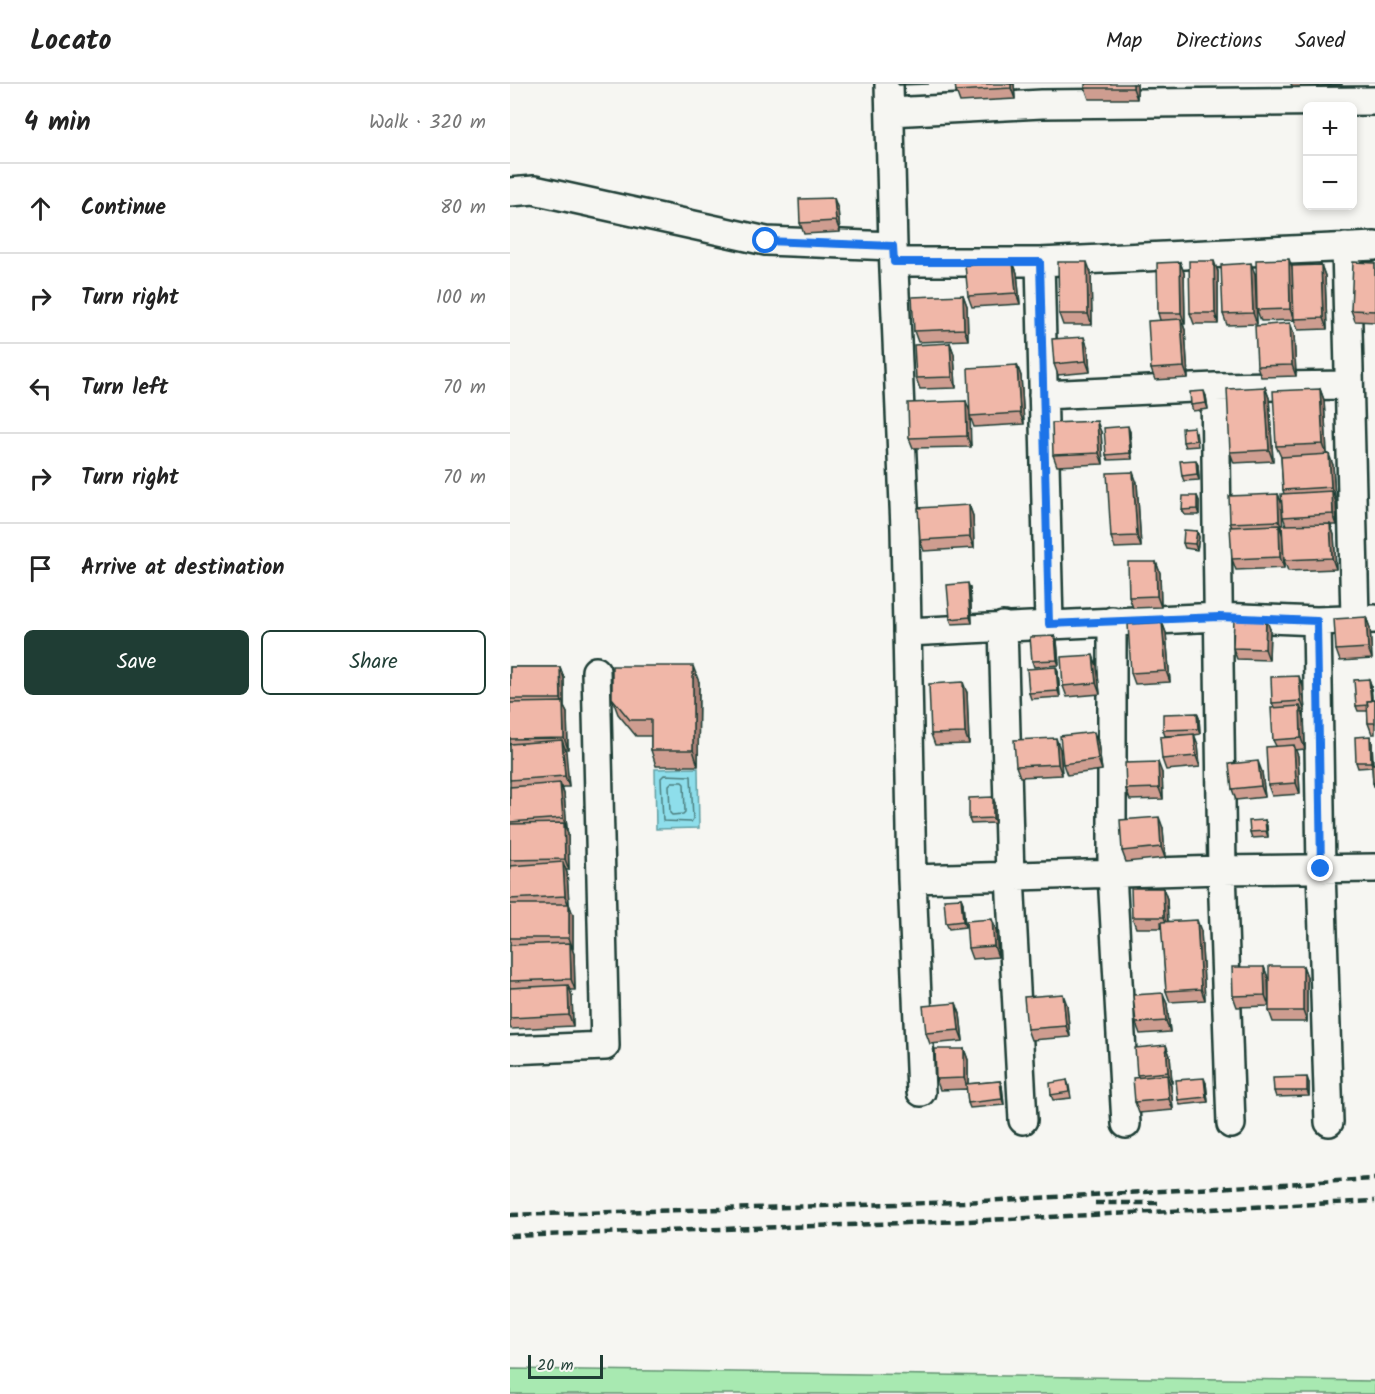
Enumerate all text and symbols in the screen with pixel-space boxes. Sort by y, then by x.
text: Locato [30,19,111,64]
text: Map [1106,25,1142,58]
text: Directions [1175,25,1262,58]
text: Saved [1295,25,1345,58]
text: 4 min [24,102,91,144]
map controls [1303,102,1357,210]
button: + [1303,102,1357,156]
text: Walk · 320 m [369,107,486,139]
button: − [1303,156,1357,210]
text: Continue [81,191,166,226]
icon: ahead [24,192,57,225]
text: 80 m [440,192,486,224]
route start [752,227,778,253]
text: Turn right [81,281,179,316]
icon: right [24,282,57,315]
text: 100 m [436,282,486,314]
text: Turn left [81,371,168,406]
icon: left [24,372,57,405]
text: 70 m [443,372,486,404]
text: Turn right [81,461,179,496]
icon: right [24,462,57,495]
text: 70 m [443,462,486,494]
text: Arrive at destination [81,551,284,586]
icon: arrive [24,552,57,585]
button: Save [24,630,249,695]
button: Share [261,630,486,695]
route end [1307,855,1333,881]
scale bar [528,1352,603,1380]
text: 20 m [537,1353,573,1378]

